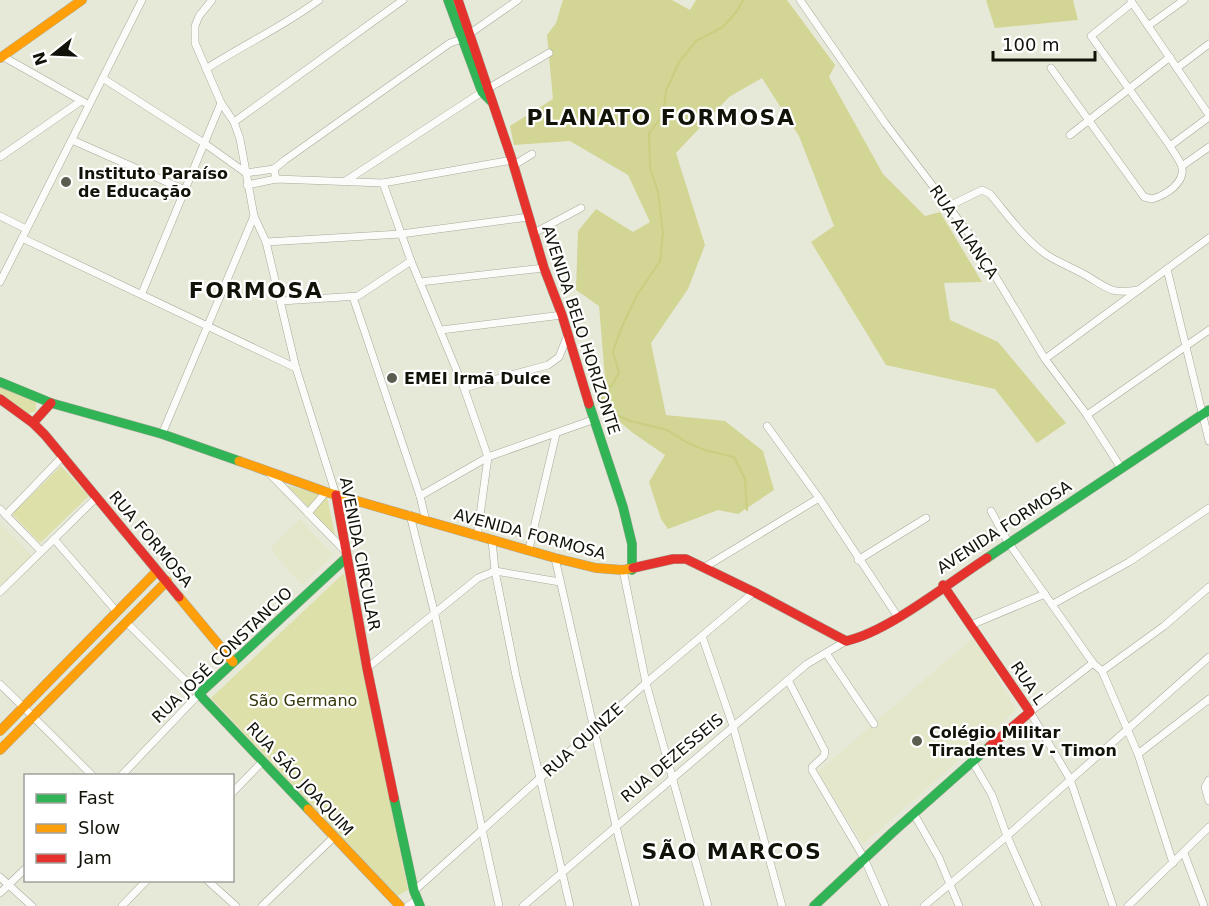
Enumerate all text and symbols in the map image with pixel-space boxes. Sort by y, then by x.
north arrow [24,24,84,84]
scale bar [993,24,1095,62]
text: 100 m [1002,34,1060,55]
text: N [29,49,51,68]
district label: PLANATO FORMOSA [527,105,795,130]
place label: Instituto Paraíso de Educação [78,164,228,201]
marker: Instituto Paraíso de Educação [59,175,73,189]
street label: RUA ALIANÇA [926,182,1002,282]
street label: AVENIDA BELO HORIZONTE [538,223,624,437]
district label: FORMOSA [189,278,323,303]
place label: EMEI Irmã Dulce [404,369,551,388]
marker: EMEI Irmã Dulce [385,371,399,385]
street label: AVENIDA CIRCULAR [336,476,384,632]
street label: AVENIDA FORMOSA [933,476,1075,578]
street label: RUA FORMOSA [105,487,197,591]
street label: AVENIDA FORMOSA [452,505,608,563]
street label: RUA JOSÉ CONSTANCIO [148,583,296,727]
street label: RUA L [1007,658,1049,708]
park label: São Germano [249,691,357,710]
street label: RUA QUINZE [539,699,627,781]
street label: RUA DEZESSEIS [617,710,727,806]
street label: RUA SÃO JOAQUIM [243,718,357,840]
place label: Colégio Militar Tiradentes V - Timon [929,723,1117,760]
marker: Colégio Militar Tiradentes V - Timon [910,734,924,748]
legend [24,774,234,882]
text: Fast [78,787,114,808]
text: Slow [78,817,120,838]
district label: SÃO MARCOS [642,839,822,864]
text: Jam [77,847,112,868]

